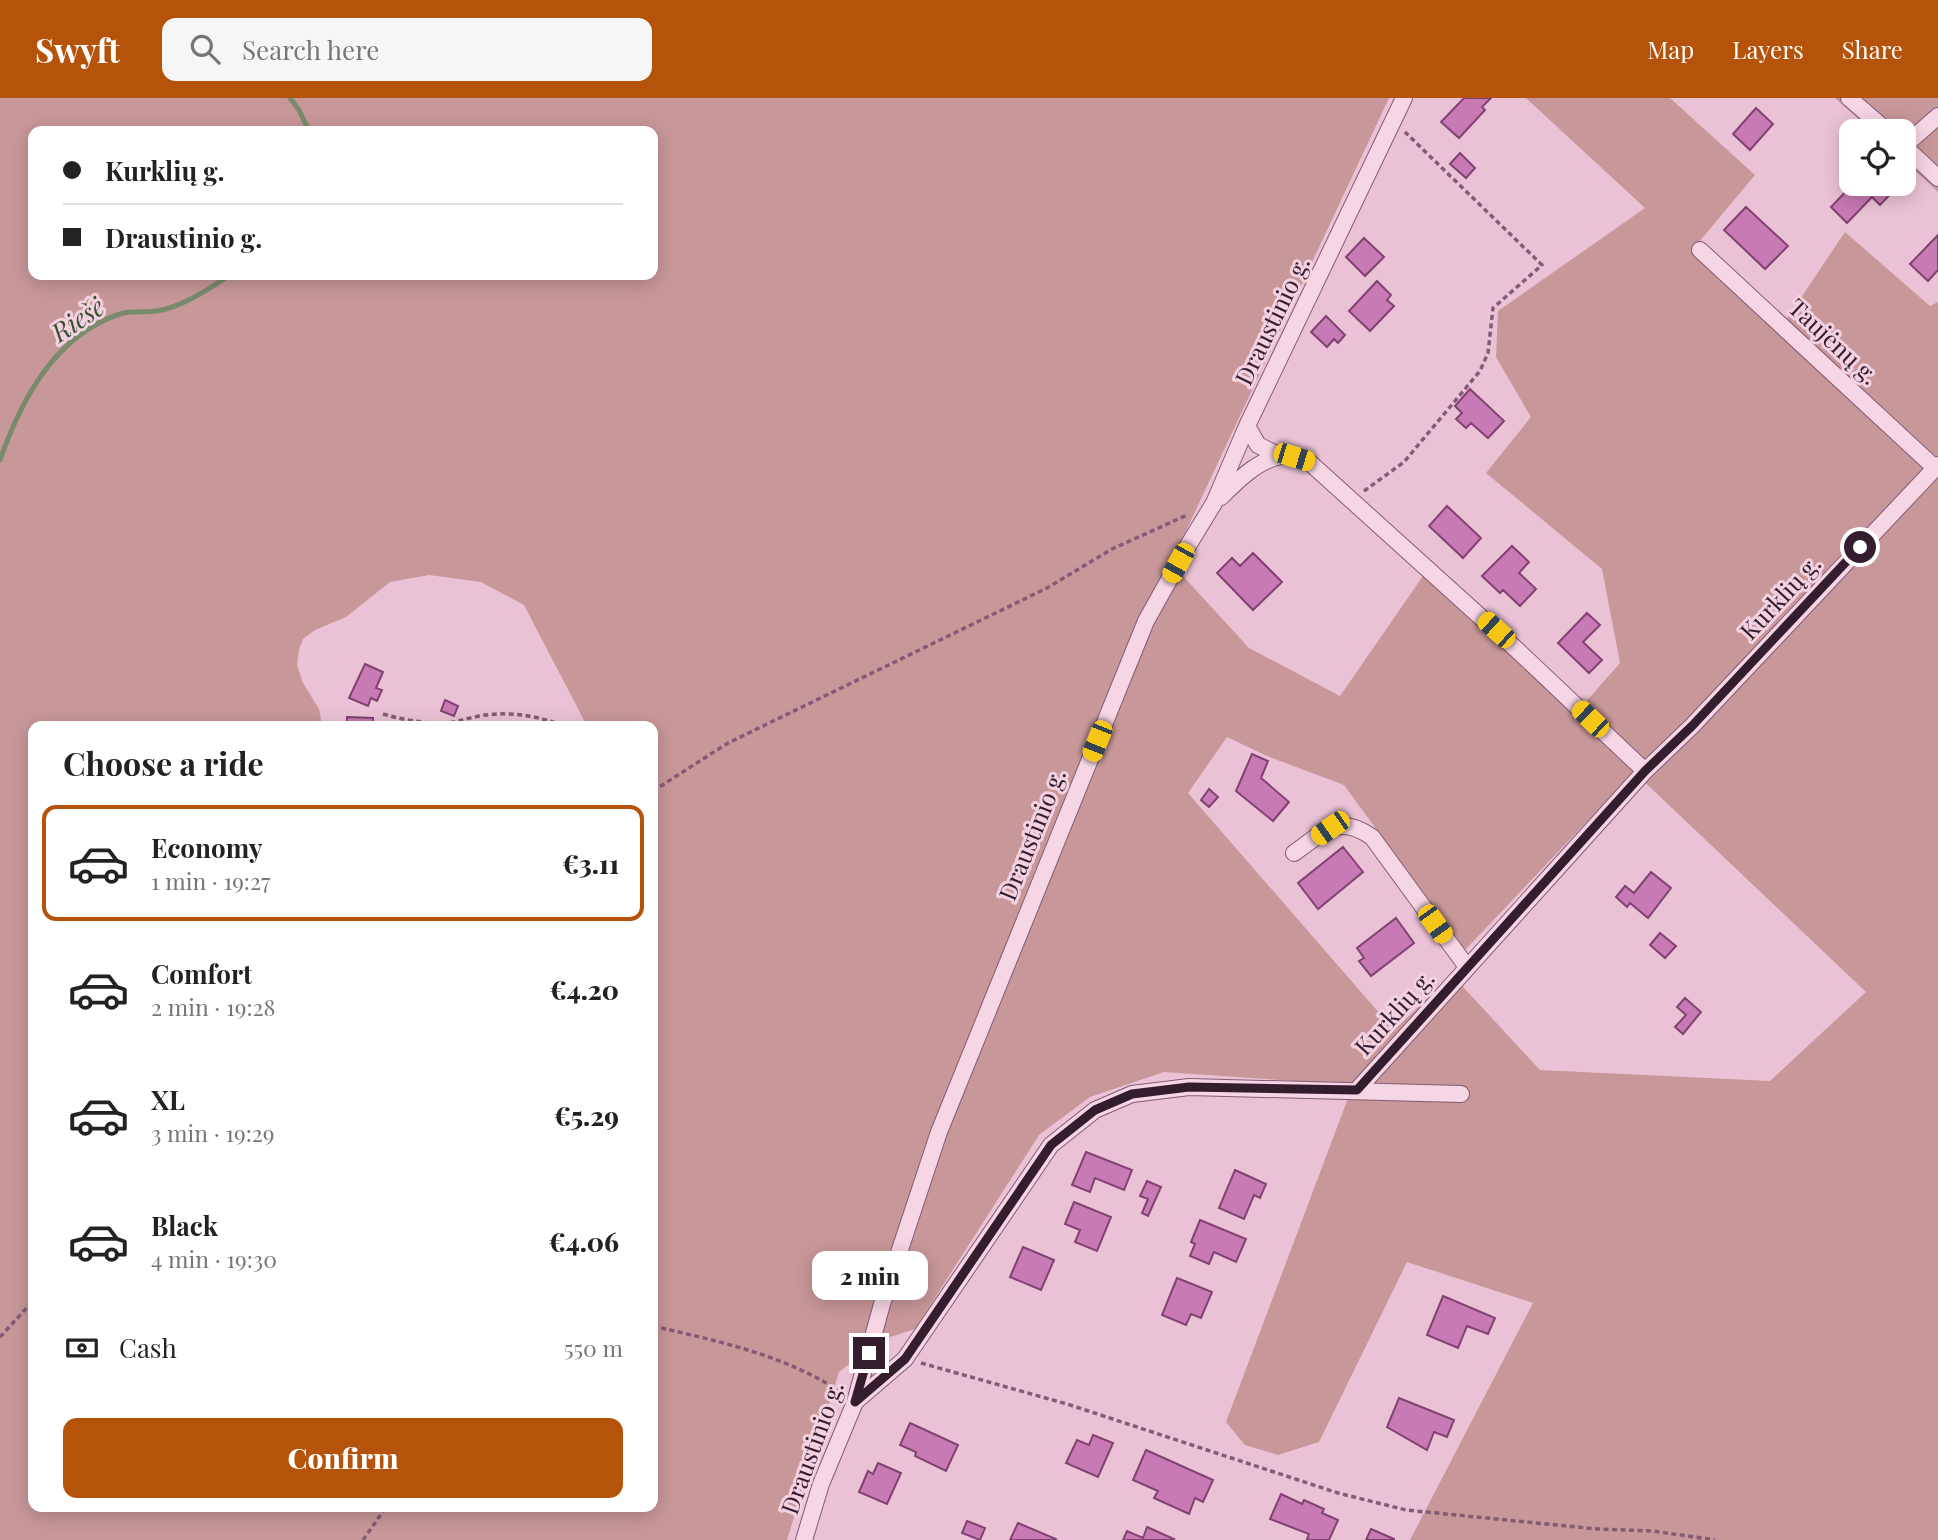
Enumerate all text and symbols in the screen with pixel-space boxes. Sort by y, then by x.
search box [162,18,652,81]
text: Swyft [35,27,120,71]
icon: search [186,30,224,68]
text: Search here [242,32,379,67]
text: Map [1648,33,1694,65]
text: Layers [1732,33,1804,65]
text: Share [1842,33,1903,65]
map controls [1839,119,1916,196]
button: locate [1839,119,1916,196]
text: Kurklių g. [105,153,225,188]
text: Draustinio g. [105,220,262,255]
street label: Draustinio g. [1226,250,1316,390]
water label: Riešė [43,288,111,350]
street label: Taujėnų g. [1783,291,1886,390]
car [1271,441,1318,473]
route start [1844,531,1876,563]
car [1159,540,1198,586]
street label: Kurklių g. [1732,547,1827,646]
car [1474,608,1519,652]
car [1568,697,1613,741]
car [1080,718,1115,764]
text: Choose a ride [63,741,264,784]
street label: Draustinio g. [990,764,1072,905]
car [1307,807,1354,849]
text: Economy [151,830,262,865]
icon: car [67,832,130,895]
text: €3.11 [562,846,619,881]
text: 1 min · 19:27 [151,865,270,896]
car [1415,901,1456,947]
text: Comfort [151,956,252,991]
icon: car [67,958,130,1021]
street label: Kurklių g. [1347,962,1440,1061]
text: €4.20 [550,972,619,1007]
text: 2 min · 19:28 [151,991,275,1022]
text: XL [151,1082,185,1117]
icon: car [67,1084,130,1147]
text: €5.29 [554,1098,619,1133]
text: 3 min · 19:29 [151,1117,275,1148]
text: Black [151,1208,218,1243]
icon: car [67,1210,130,1273]
text: €4.06 [549,1224,619,1259]
text: 4 min · 19:30 [151,1243,277,1274]
callout: 2 min [811,1252,927,1300]
text: 2 min [840,1260,900,1291]
icon: cash [63,1329,101,1367]
text: Cash [119,1330,177,1365]
text: 550 m [564,1332,623,1363]
route end [853,1337,885,1369]
street label: Draustinio g. [772,1376,850,1518]
button: Confirm [63,1418,623,1498]

